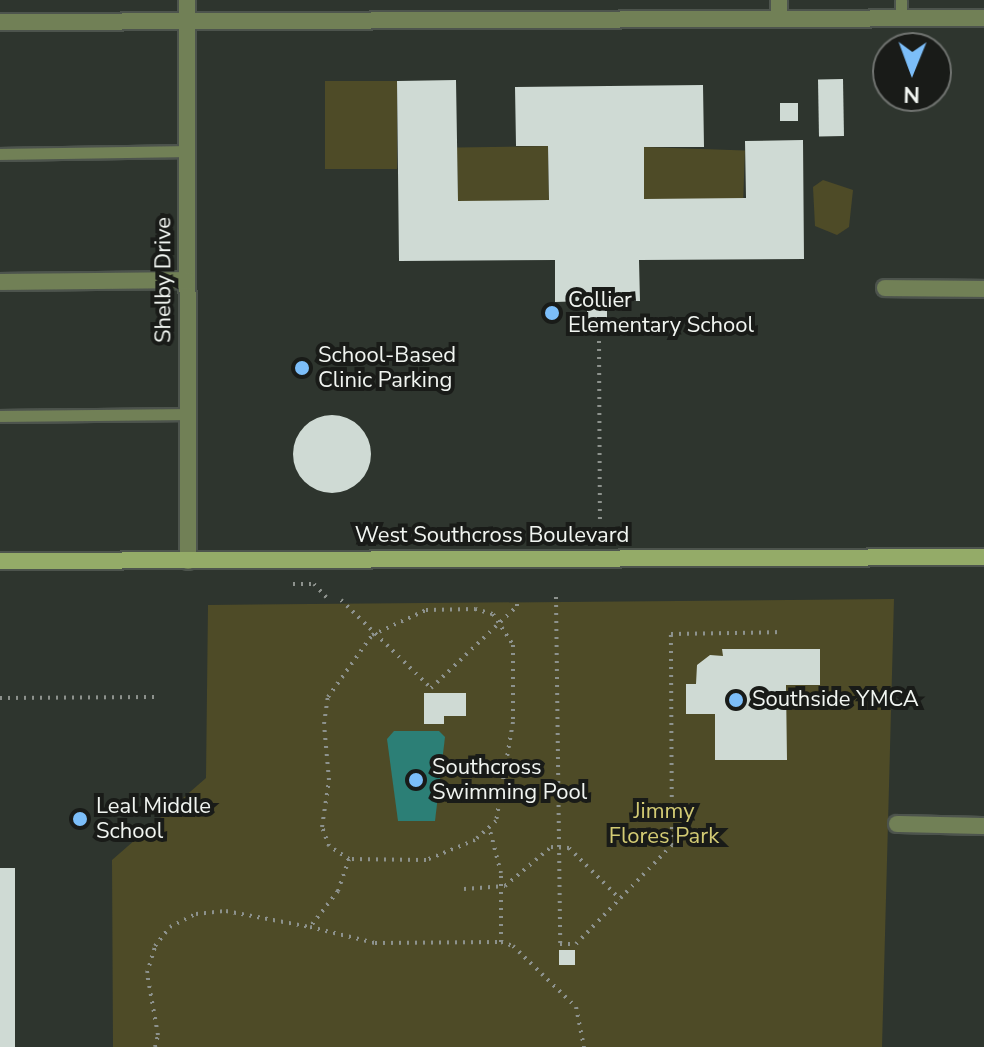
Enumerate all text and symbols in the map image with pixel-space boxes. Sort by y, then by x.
north arrow [872,32,952,112]
text: N [903,79,920,109]
street label: Shelby Drive [151,217,177,343]
place label: Collier Elementary School [568,287,754,338]
marker: Collier Elementary School [543,304,561,322]
place label: School-Based Clinic Parking [318,342,456,394]
marker: School-Based Clinic Parking [293,359,311,377]
street label: West Southcross Boulevard [355,523,629,549]
place label: Southside YMCA [752,687,919,713]
marker: Southside YMCA [727,691,745,709]
place label: Southcross Swimming Pool [432,754,587,806]
marker: Southcross Swimming Pool [407,771,425,789]
place label: Leal Middle School [96,793,211,844]
park label: Jimmy Flores Park [609,798,719,850]
marker: Leal Middle School [71,810,89,828]

